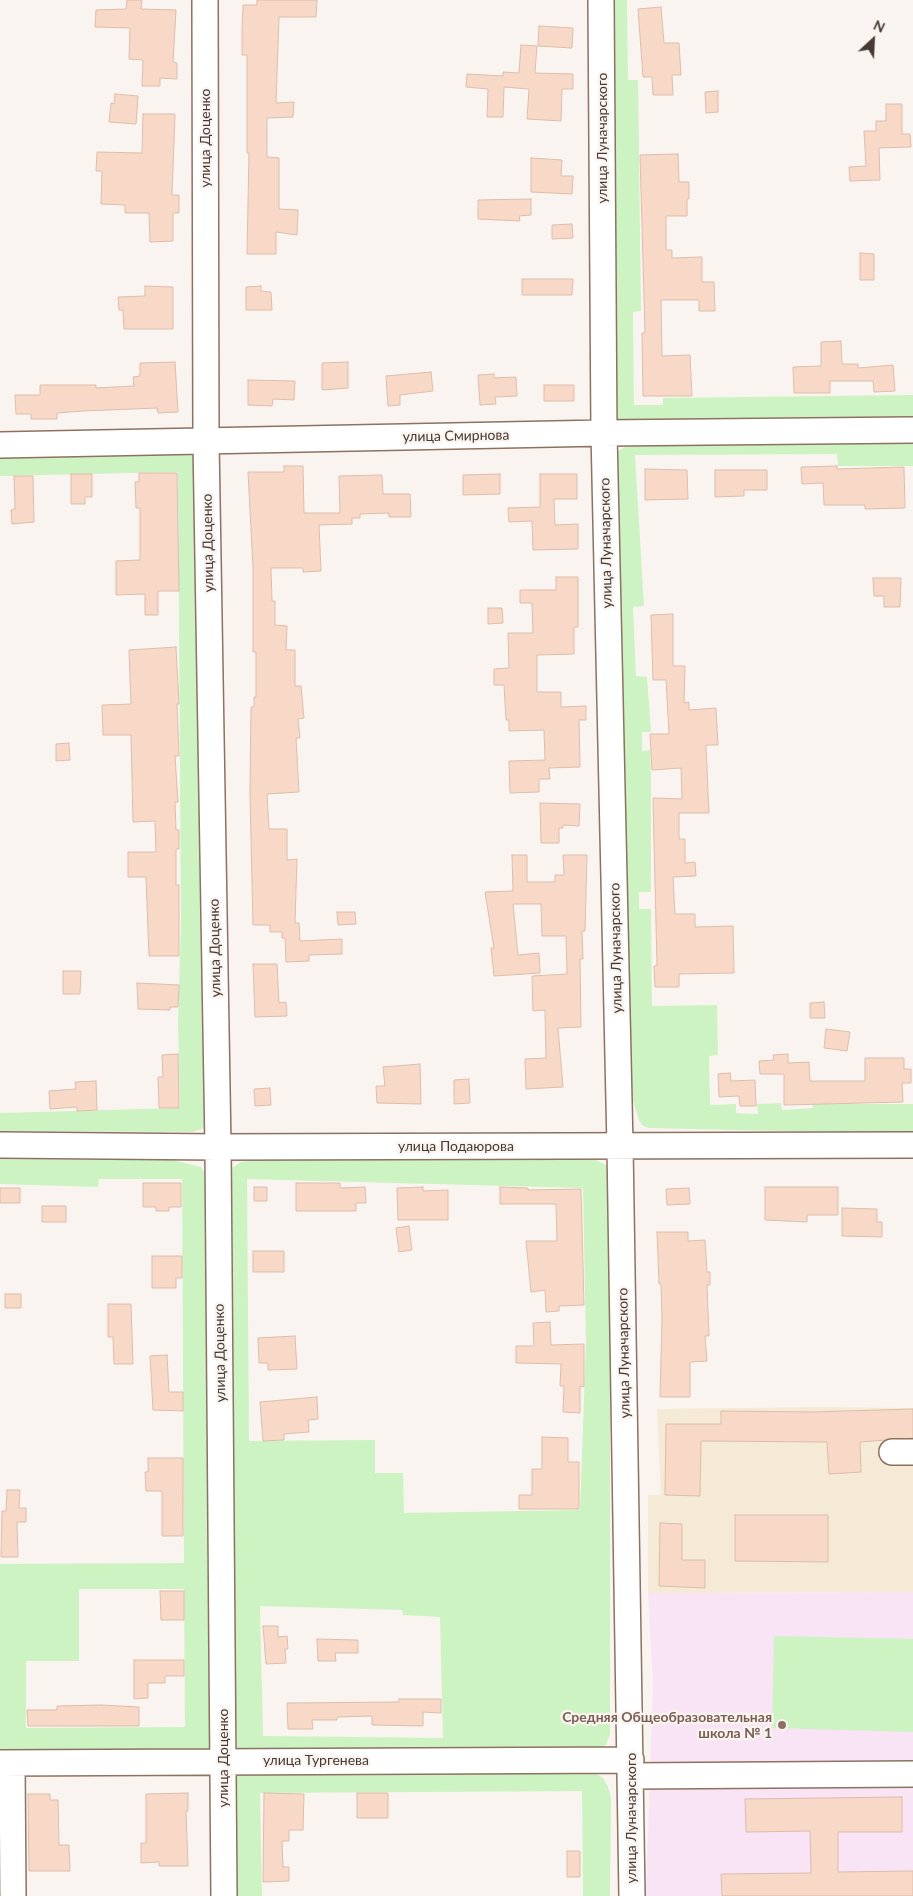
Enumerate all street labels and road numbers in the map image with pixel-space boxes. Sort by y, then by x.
street label: улица Луначарского [594,73,610,203]
street label: улица Доценко [197,89,213,187]
street label: улица Смирнова [403,427,509,445]
street label: улица Луначарского [596,477,616,609]
street label: улица Доценко [199,493,217,593]
street label: улица Луначарского [606,882,626,1014]
street label: улица Доценко [206,898,224,998]
street label: улица Подаюрова [398,1138,514,1154]
street label: улица Луначарского [614,1287,634,1419]
street label: улица Доценко [211,1303,229,1403]
street label: улица Доценко [215,1709,231,1807]
street label: улица Тургенева [263,1752,369,1768]
street label: улица Луначарского [623,1753,639,1883]

